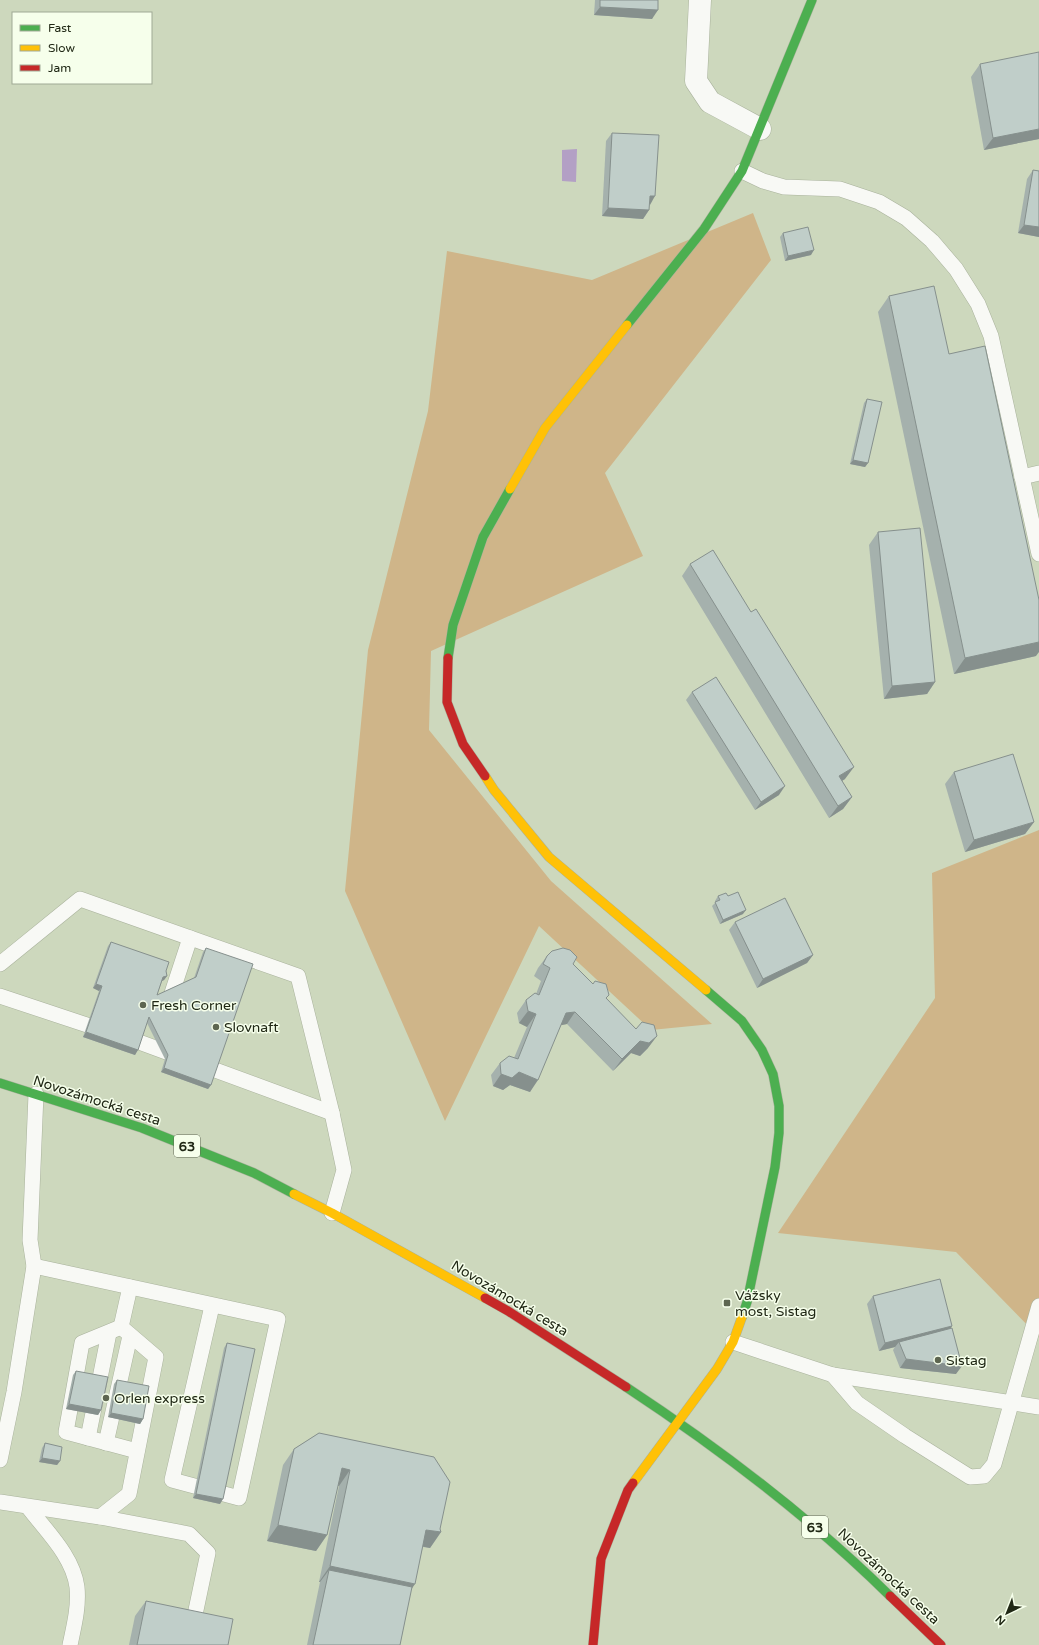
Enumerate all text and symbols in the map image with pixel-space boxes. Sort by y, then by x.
legend [12,12,152,84]
text: Fast [48,21,72,35]
text: Slow [48,41,75,55]
text: Jam [48,61,71,75]
place label: Fresh Corner [151,997,237,1014]
marker: Fresh Corner [138,1000,148,1010]
place label: Slovnaft [224,1019,279,1036]
marker: Slovnaft [211,1022,221,1032]
street label: Novozámocká cesta [31,1072,163,1129]
road number: 63 [174,1135,200,1157]
street label: Novozámocká cesta [448,1257,571,1340]
place label: Vážsky most, Sistag [735,1287,816,1320]
marker: Vážsky most, Sistag [722,1298,732,1308]
place label: Sistag [946,1352,987,1369]
marker: Sistag [933,1355,943,1365]
place label: Orlen express [114,1390,205,1407]
marker: Orlen express [101,1393,111,1403]
road number: 63 [802,1516,828,1538]
street label: Novozámocká cesta [834,1525,943,1628]
north arrow [987,1593,1027,1633]
text: N [993,1612,1008,1628]

